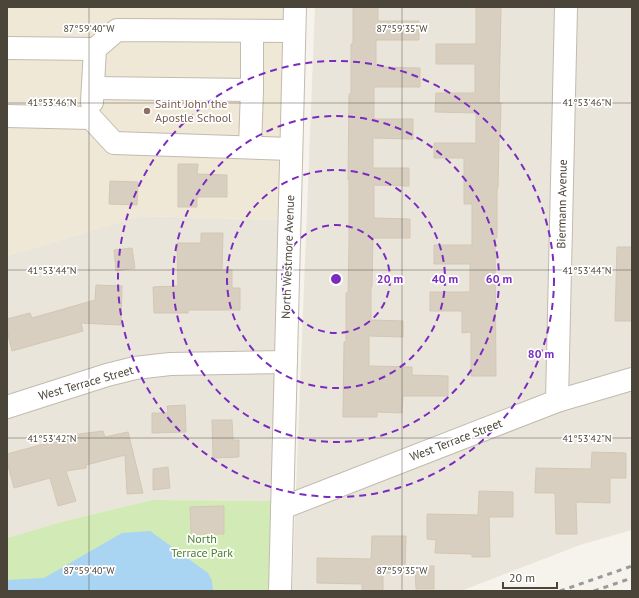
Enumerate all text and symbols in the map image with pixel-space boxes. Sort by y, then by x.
text: 87°59'40"W [63,22,115,35]
text: 87°59'35"W [376,22,428,35]
text: 41°53'46"N [27,96,77,109]
place label: Saint John the Apostle School [155,96,232,125]
text: 41°53'46"N [562,96,612,109]
marker: Saint John the Apostle School [142,106,152,116]
street label: Biermann Avenue [553,159,570,249]
street label: North Westmore Avenue [278,195,297,319]
text: 41°53'44"N [27,264,77,277]
text: 41°53'44"N [562,264,612,277]
text: 20 m [377,271,403,286]
text: 40 m [432,271,458,286]
text: 60 m [486,271,512,286]
centre of rings [329,272,343,286]
text: 80 m [528,346,554,361]
street label: West Terrace Street [37,362,135,403]
street label: West Terrace Street [407,415,504,464]
text: 41°53'42"N [27,432,77,445]
text: 41°53'42"N [562,432,612,445]
park label: North Terrace Park [171,531,233,560]
text: 87°59'40"W [63,564,115,577]
text: 87°59'35"W [376,564,428,577]
scale bar [503,564,557,590]
text: 20 m [509,570,535,585]

